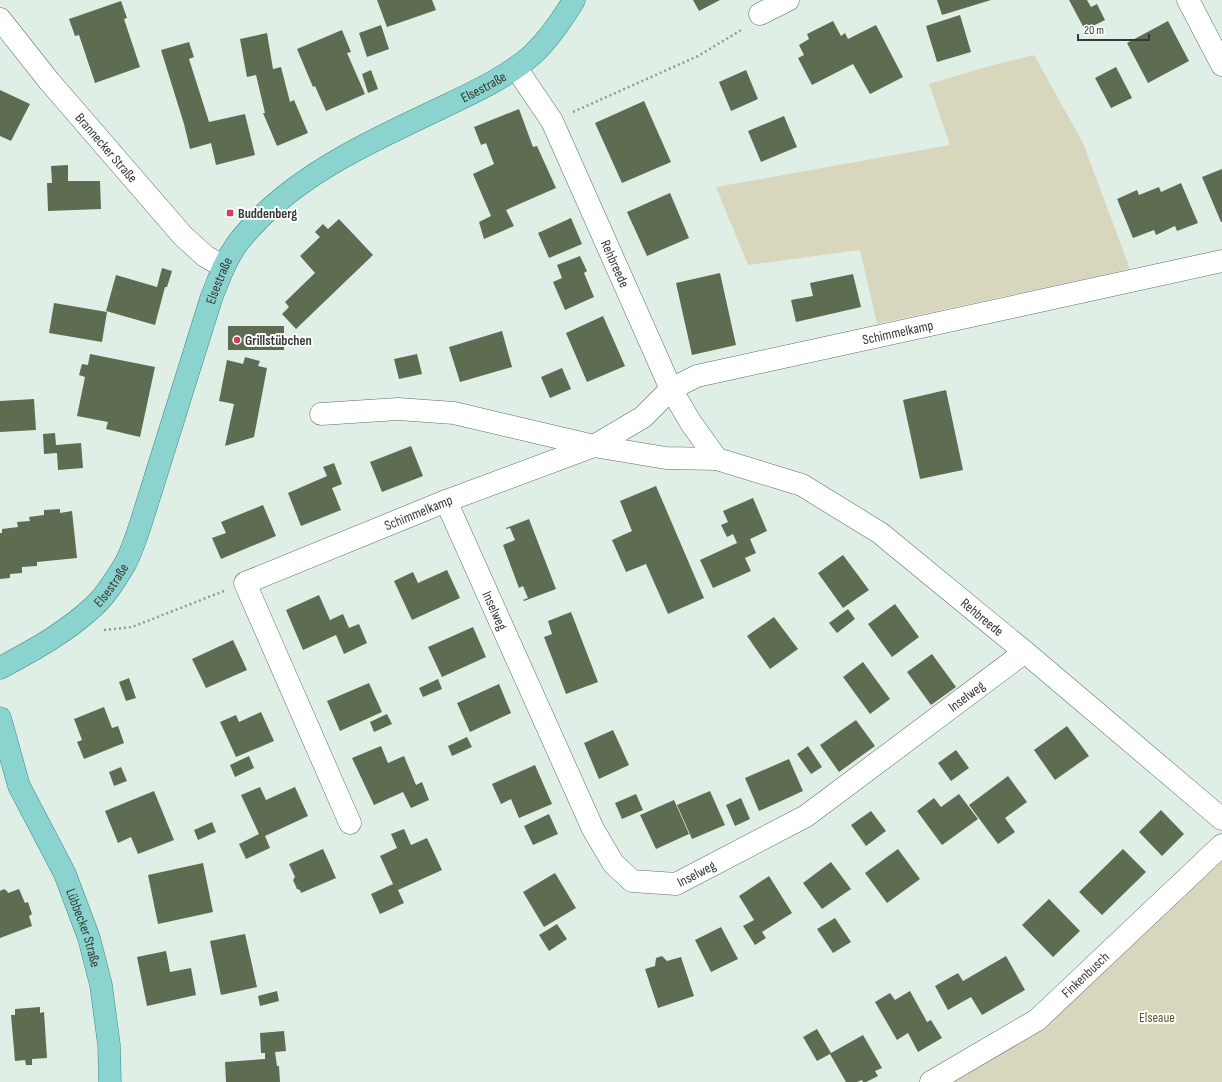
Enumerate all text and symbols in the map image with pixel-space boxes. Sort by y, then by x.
scale bar [1078,16,1149,42]
text: 20 m [1084,23,1104,38]
street label: Elsestraße [458,68,509,106]
street label: Brannecker Straße [72,109,141,186]
place label: Buddenberg [238,205,297,222]
marker: Buddenberg [225,208,235,218]
street label: Rehbreede [597,237,633,290]
street label: Elsestraße [202,254,236,306]
street label: Schimmelkamp [861,316,935,348]
place label: Grillstübchen [245,332,312,349]
marker: Grillstübchen [232,335,242,345]
street label: Schimmelkamp [382,491,455,534]
street label: Elsestraße [90,560,132,610]
street label: Inselweg [479,588,511,633]
street label: Rehbreede [957,594,1007,640]
street label: Inselweg [945,677,988,715]
street label: Inselweg [674,856,719,890]
street label: Lübbecker Straße [63,886,105,969]
street label: Finkenbusch [1058,948,1112,1001]
park label: Elseaue [1139,1009,1175,1026]

